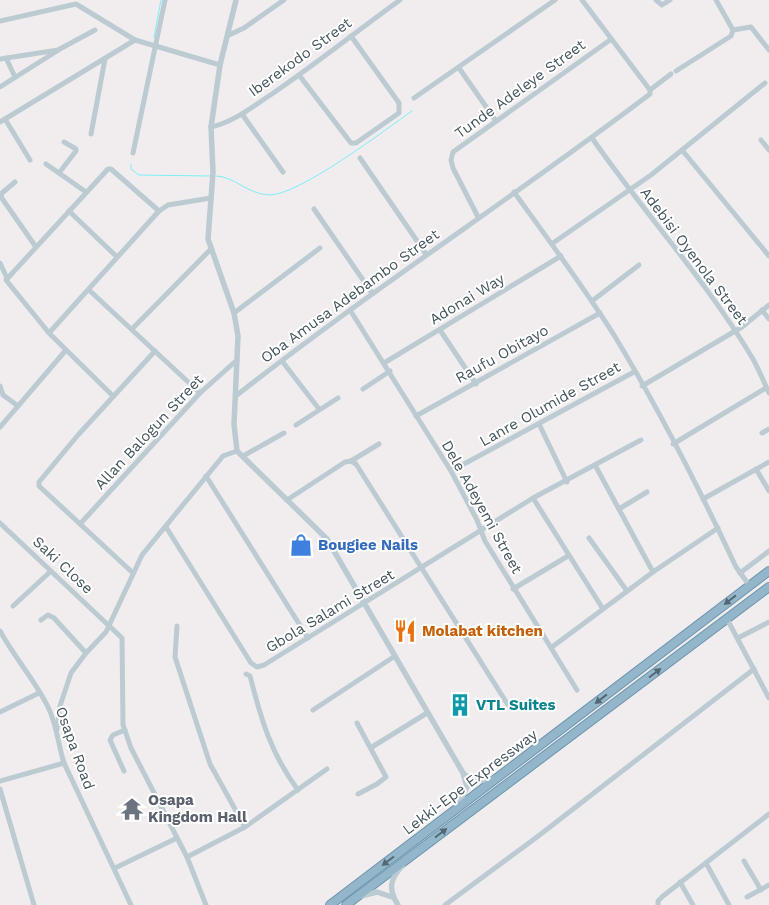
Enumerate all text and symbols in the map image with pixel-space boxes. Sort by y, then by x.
street label: Iberekodo Street [245,13,356,100]
street label: Tunde Adeleye Street [451,35,589,142]
street label: Adebisi Oyenola Street [637,184,752,329]
street label: Oba Amusa Adebambo Street [257,225,443,367]
street label: Adonai Way [426,269,508,328]
street label: Raufu Obitayo [452,321,552,387]
street label: Lanre Olumide Street [477,357,624,450]
street label: Allan Balogun Street [91,370,207,493]
street label: Dele Adeyemi Street [438,437,526,577]
street label: Saki Close [29,532,97,598]
shop icon: Bougiee Nails [288,532,314,558]
place label: Bougiee Nails [318,536,418,554]
street label: Gbola Salami Street [262,565,398,656]
one-way arrow [723,595,737,605]
restaurant icon: Molabat kitchen [392,618,418,644]
place label: Molabat kitchen [422,622,543,640]
one-way arrow [648,667,661,678]
building icon: VTL Suites [447,692,473,718]
one-way arrow [594,694,608,704]
place label: VTL Suites [476,696,556,714]
street label: Osapa Road [52,704,98,792]
street label: Lekki-Epe Expressway [399,725,541,838]
place label: Osapa Kingdom Hall [148,791,247,826]
temple icon: Osapa Kingdom Hall [119,796,145,822]
one-way arrow [434,828,447,839]
one-way arrow [382,856,395,867]

